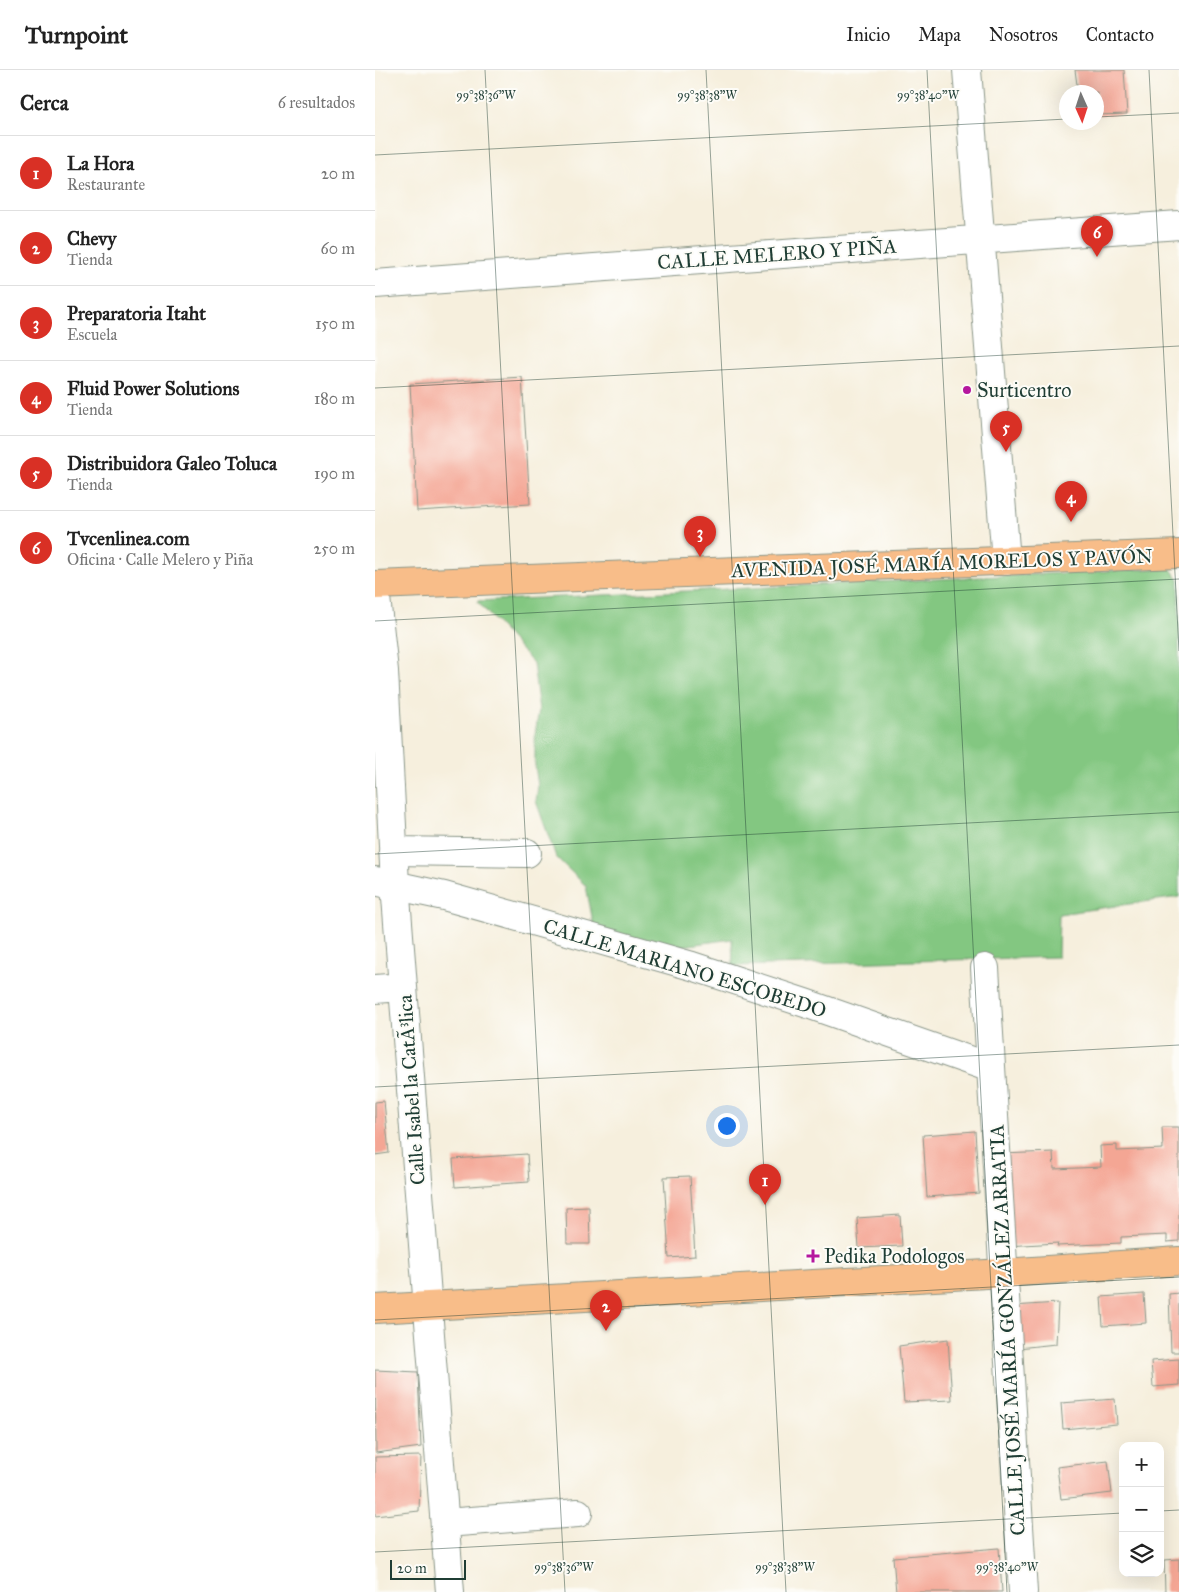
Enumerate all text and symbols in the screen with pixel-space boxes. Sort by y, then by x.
text: Turnpoint [25,20,128,50]
text: Inicio [846,24,890,46]
text: Mapa [918,24,961,46]
text: Nosotros [989,24,1058,46]
text: Contacto [1086,24,1154,46]
north arrow [1059,85,1104,130]
text: 99°38'36"W [456,88,516,102]
text: 99°38'38"W [677,88,737,102]
text: 99°38'40"W [897,88,960,102]
text: Cerca [20,90,69,116]
text: 6 resultados [278,93,355,112]
text: La Hora [67,152,134,175]
text: 1 [33,164,39,183]
text: 20 m [321,164,355,183]
text: Restaurante [67,175,145,194]
pin: 6 [1081,216,1113,257]
text: Chevy [67,227,116,250]
street label: CALLE MELERO Y PIÑA [656,233,898,274]
text: 2 [32,239,40,258]
text: 60 m [321,239,355,258]
text: Tienda [67,250,112,269]
text: Preparatoria Itaht [67,302,206,325]
text: 3 [33,314,39,333]
text: 150 m [315,314,355,333]
text: Escuela [67,325,117,344]
text: Fluid Power Solutions [67,377,239,400]
place label: Surticentro [977,378,1071,402]
marker: Surticentro [961,384,973,396]
text: 4 [32,389,40,408]
text: 180 m [314,389,355,408]
text: Tienda [67,400,112,419]
pin: 5 [990,411,1022,452]
text: Distribuidora Galeo Toluca [67,452,277,475]
text: 5 [32,464,40,483]
text: 190 m [314,464,355,483]
text: Tienda [67,475,112,494]
pin: 4 [1055,481,1087,522]
pin: 3 [684,516,716,557]
text: Tvcenlinea.com [67,527,190,550]
text: 6 [32,539,40,558]
text: 250 m [314,539,355,558]
street label: AVENIDA JOSÉ MARÍA MORELOS Y PAVÓN [730,542,1153,583]
text: Oficina · Calle Melero y Piña [67,550,253,569]
street label: CALLE MARIANO ESCOBEDO [541,913,829,1023]
street label: Calle Isabel la CatÃ³lica [392,994,430,1186]
your location [714,1113,740,1139]
street label: CALLE JOSÉ MARÍA GONZÁLEZ ARRATIA [982,1123,1031,1536]
pin: 1 [749,1164,781,1205]
place label: Pedika Podologos [824,1244,965,1269]
marker: Pedika Podologos [806,1249,820,1263]
pin: 2 [590,1290,622,1331]
map controls [1119,1442,1164,1577]
button: + [1119,1442,1164,1487]
button: − [1119,1487,1164,1532]
button: layers [1119,1532,1164,1577]
scale bar [390,1557,466,1580]
text: 20 m [397,1560,427,1577]
text: 99°38'36"W [534,1560,594,1574]
text: 99°38'38"W [755,1560,815,1574]
text: 99°38'40"W [976,1560,1039,1574]

